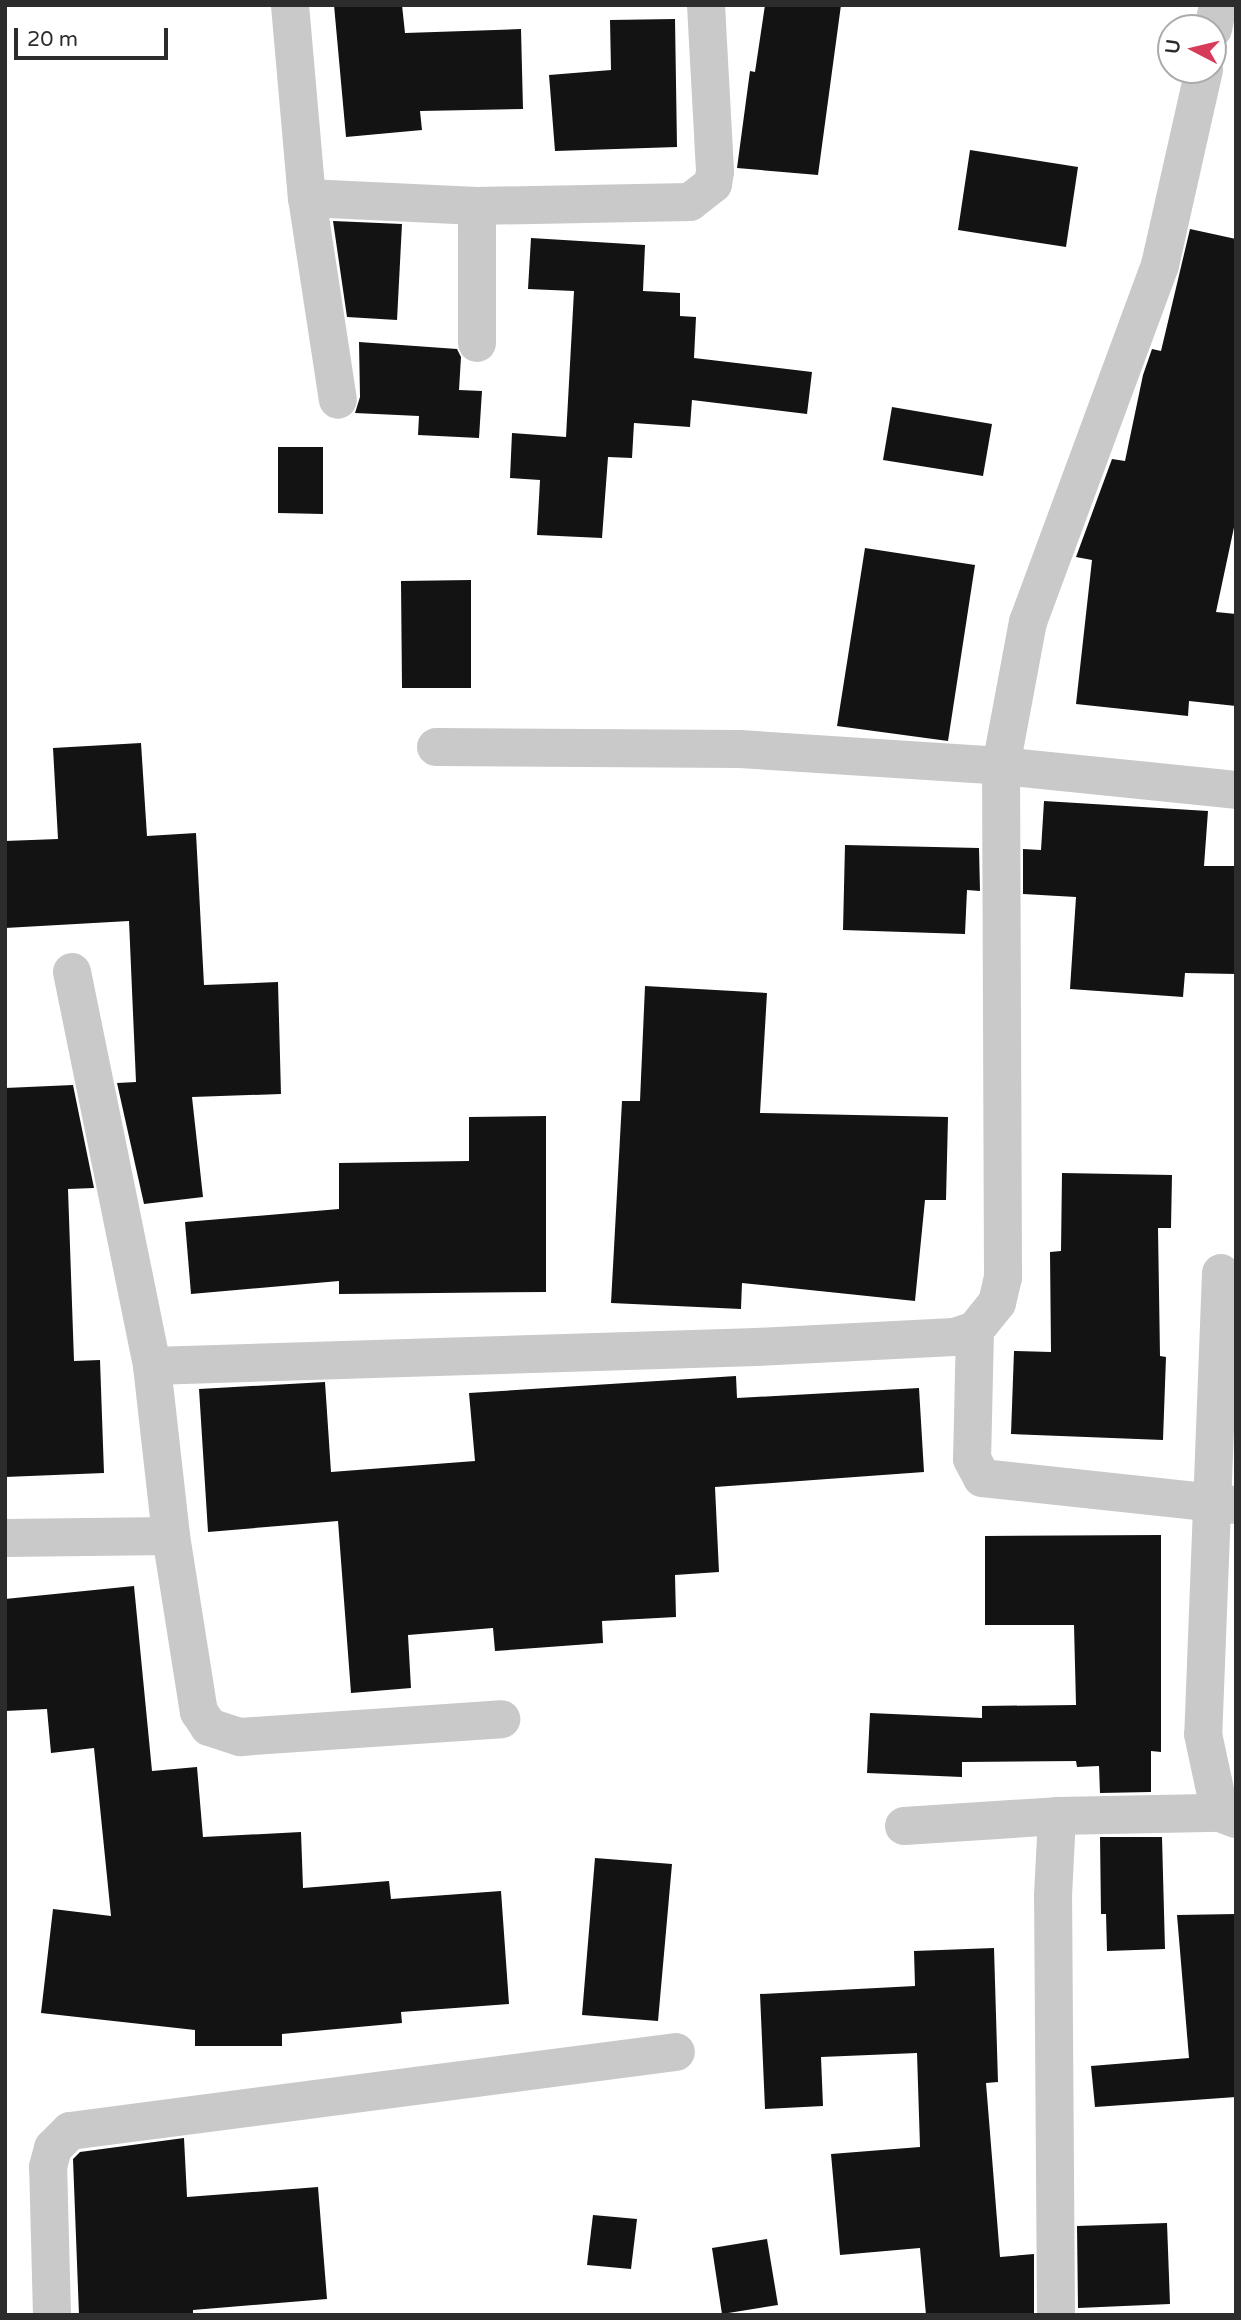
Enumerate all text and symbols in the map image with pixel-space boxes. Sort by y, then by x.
scale bar [18,14,172,58]
north arrow [1157,14,1227,84]
text: 20 m [27,27,78,52]
text: U [1161,38,1185,55]

